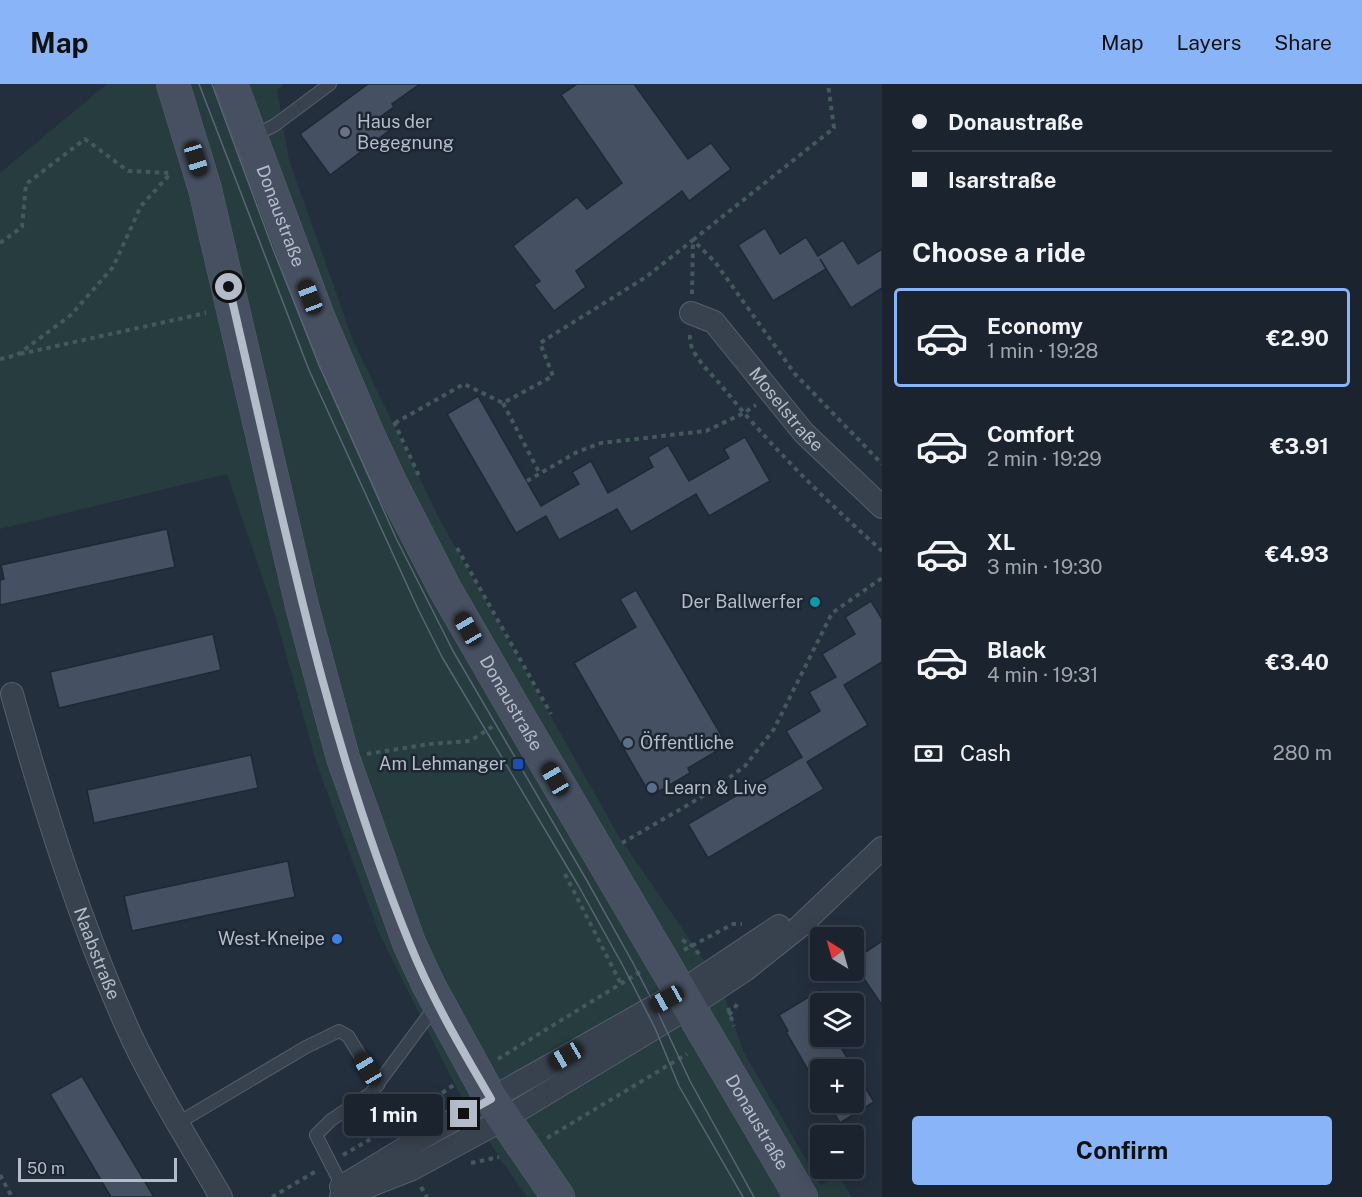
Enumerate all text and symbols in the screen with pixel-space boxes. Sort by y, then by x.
text: Map [30,26,89,59]
text: Map [1101,30,1144,55]
text: Layers [1177,30,1241,55]
text: Share [1274,30,1332,55]
text: Donaustraße [948,109,1083,135]
place label: Haus der Begegnung [357,111,454,153]
marker: Haus der Begegnung [338,125,352,139]
car [182,139,210,179]
street label: Donaustraße [252,162,309,270]
text: Isarstraße [948,167,1056,193]
text: Choose a ride [912,236,1086,268]
route start [215,273,242,300]
car [295,277,325,317]
icon: car [915,311,969,365]
text: Economy [987,313,1083,339]
text: €2.90 [1266,325,1329,351]
text: 1 min · 19:28 [987,339,1099,363]
street label: Moselstraße [745,363,828,456]
icon: car [915,419,969,473]
text: Comfort [987,421,1074,447]
text: €3.91 [1270,433,1329,459]
text: 2 min · 19:29 [987,447,1102,471]
icon: car [915,527,969,581]
text: XL [987,529,1015,555]
text: €4.93 [1265,541,1329,567]
text: 3 min · 19:30 [987,555,1102,579]
place label: Der Ballwerfer [681,591,803,612]
marker: Der Ballwerfer [808,595,822,609]
car [451,609,485,649]
icon: car [915,635,969,689]
text: Black [987,637,1046,663]
text: €3.40 [1266,649,1329,675]
street label: Donaustraße [476,651,547,754]
text: 4 min · 19:31 [987,663,1098,687]
place label: Öffentliche [640,731,734,753]
marker: Öffentliche [621,736,635,750]
icon: cash [912,737,945,770]
text: Cash [960,740,1011,766]
text: 280 m [1273,741,1332,765]
place label: Am Lehmanger [379,753,506,774]
marker: Am Lehmanger [511,757,525,771]
car [538,759,572,799]
place label: Learn & Live [664,777,767,798]
marker: Learn & Live [645,781,659,795]
street label: Naabstraße [70,904,125,1003]
north arrow [810,927,864,981]
map controls [810,927,864,1179]
place label: West-Kneipe [218,928,325,949]
marker: West-Kneipe [330,932,344,946]
car [647,982,687,1016]
button: layers [810,993,864,1047]
car [546,1039,586,1073]
car [351,1049,385,1089]
button: + [810,1059,864,1113]
street label: Donaustraße [721,1071,794,1173]
callout: 1 min [344,1093,443,1135]
route end [450,1100,477,1127]
text: 1 min [369,1103,418,1127]
button: Confirm [912,1116,1332,1185]
button: − [810,1125,864,1179]
scale bar [18,1155,177,1182]
text: 50 m [27,1159,65,1178]

